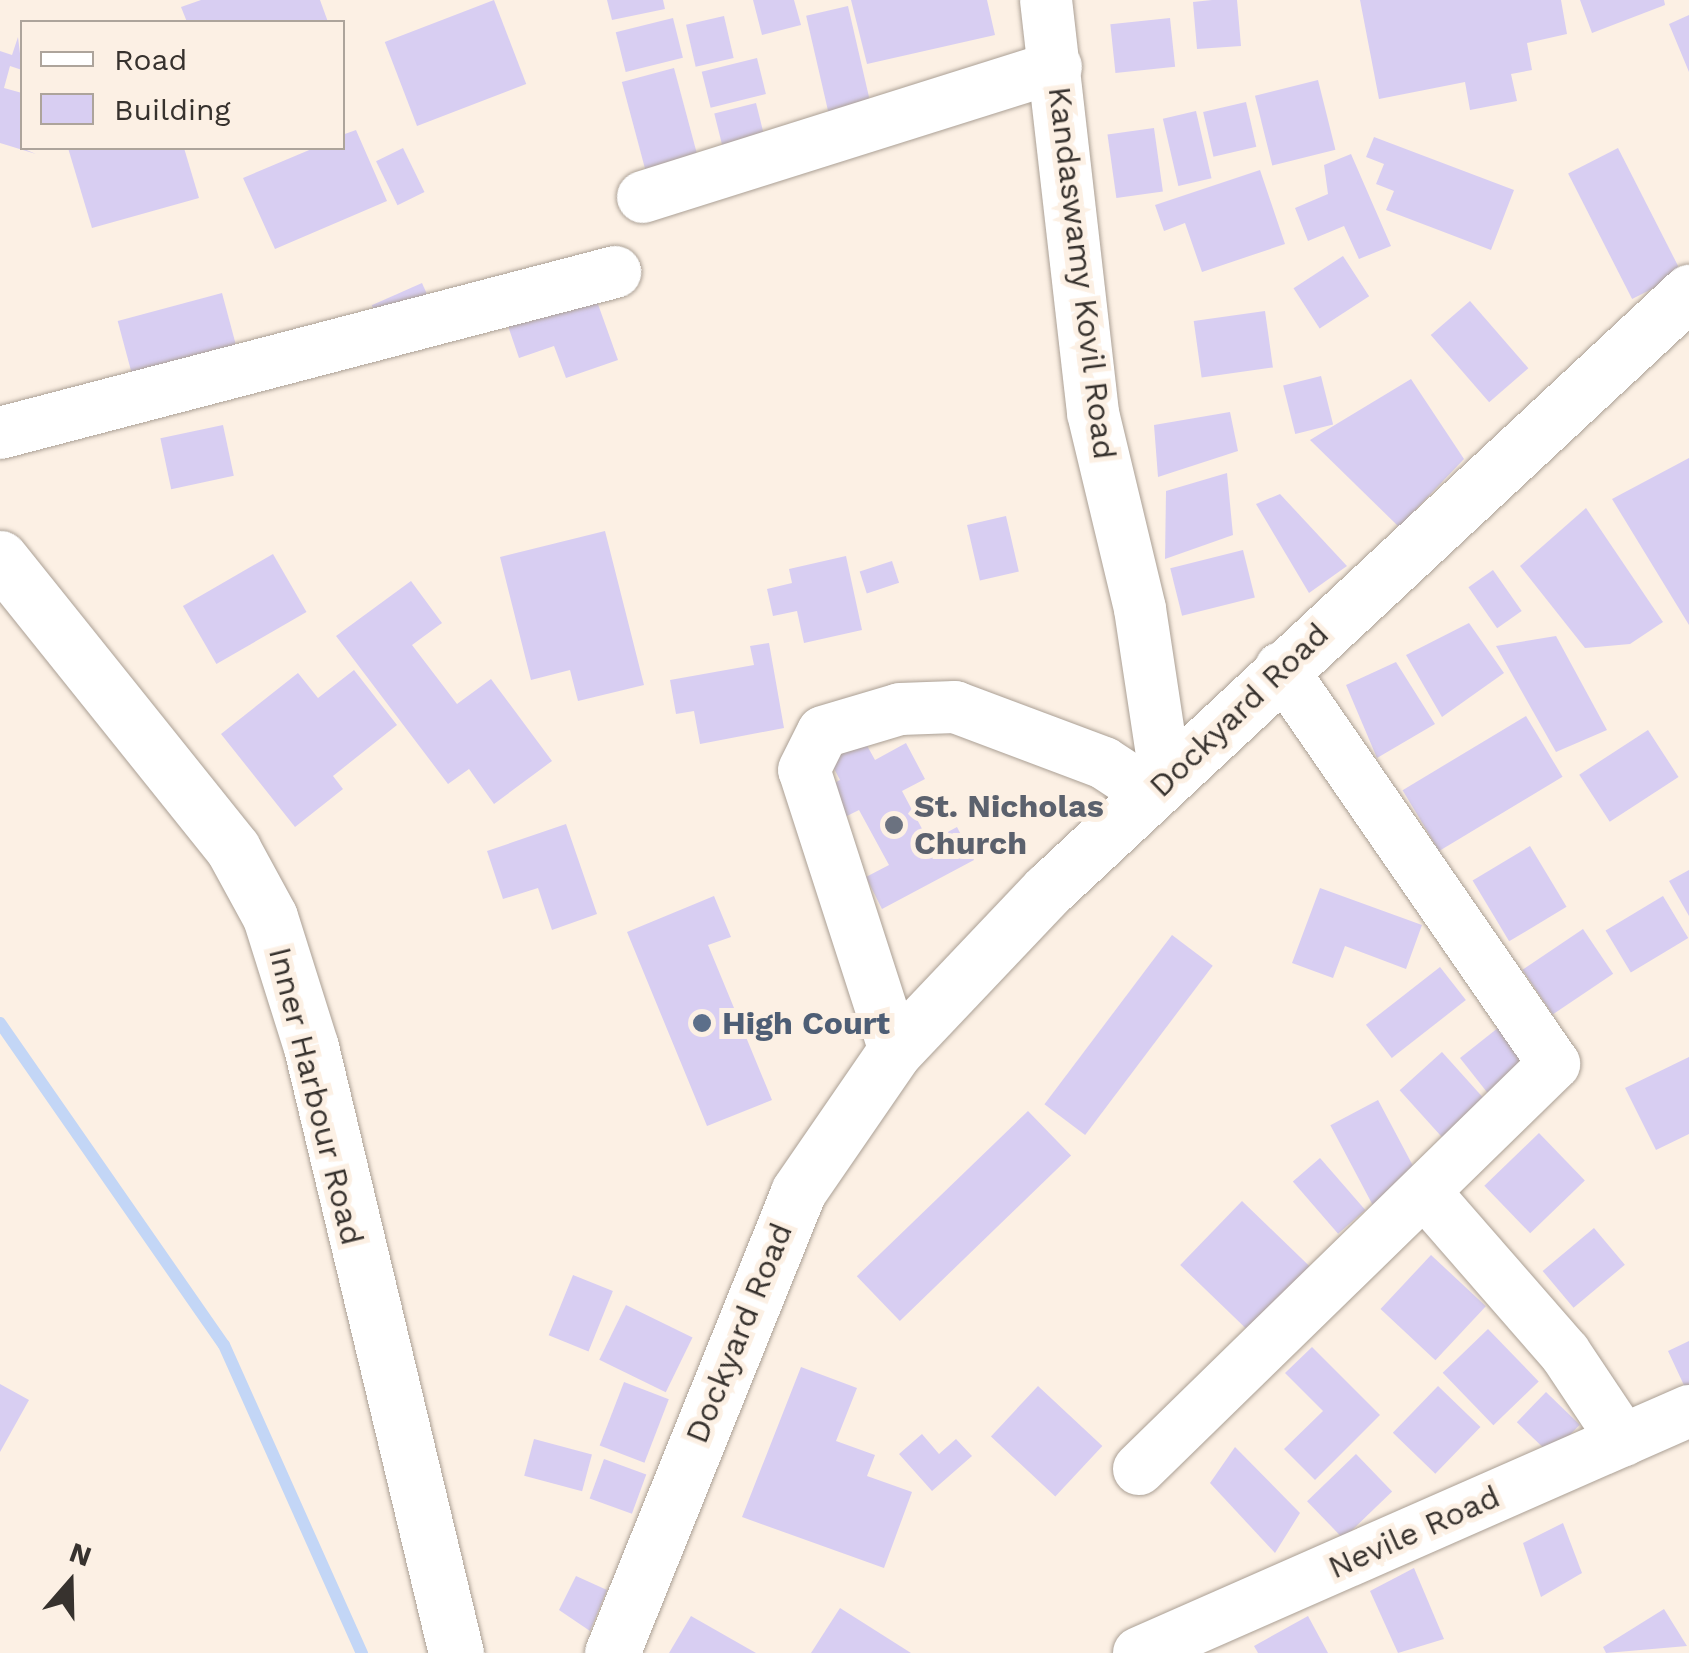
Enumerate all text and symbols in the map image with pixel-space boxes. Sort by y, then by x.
legend [20,20,345,150]
text: Road [114,42,187,77]
street label: Kandaswamy Kovil Road [1040,83,1124,463]
text: Building [114,92,231,127]
street label: Dockyard Road [1141,615,1337,805]
place label: St. Nicholas Church [914,788,1104,863]
marker: St. Nicholas Church [883,814,905,836]
street label: Inner Harbour Road [260,942,372,1250]
place label: High Court [722,1004,890,1042]
marker: High Court [691,1012,713,1034]
street label: Dockyard Road [677,1217,801,1449]
street label: Nevile Road [1322,1477,1506,1587]
north arrow [20,1533,120,1633]
text: N [65,1535,96,1573]

